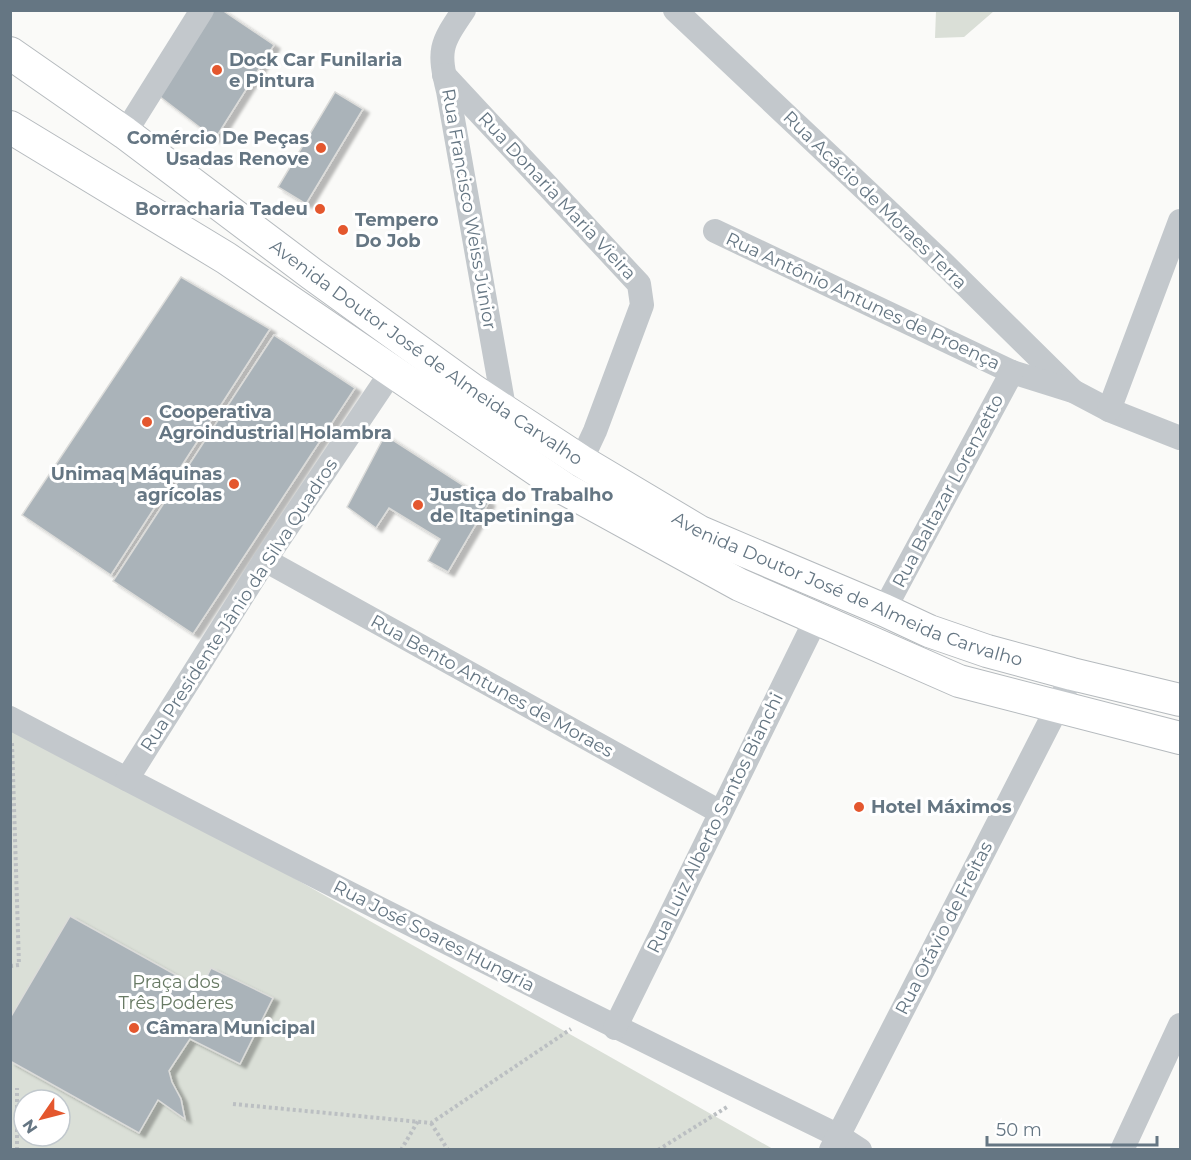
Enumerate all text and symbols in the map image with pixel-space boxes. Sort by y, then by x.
place label: Dock Car Funilaria e Pintura [229,49,402,92]
marker: Dock Car Funilaria e Pintura [210,63,224,77]
street label: Rua Francisco Weiss Júnior [437,87,501,331]
street label: Rua Acácio de Moraes Terra [779,106,971,294]
street label: Rua Donaria Maria Vieira [473,107,641,285]
place label: Comércio De Peças Usadas Renove [127,127,309,170]
marker: Comércio De Peças Usadas Renove [314,141,328,155]
place label: Borracharia Tadeu [135,198,308,220]
marker: Borracharia Tadeu [313,202,327,216]
place label: Tempero Do Job [355,209,439,252]
marker: Tempero Do Job [336,223,350,237]
street label: Rua Antônio Antunes de Proença [722,228,1004,374]
street label: Avenida Doutor José de Almeida Carvalho [265,235,587,470]
street label: Rua Baltazar Lorenzetto [888,391,1008,591]
place label: Cooperativa Agroindustrial Holambra [158,401,392,444]
marker: Cooperativa Agroindustrial Holambra [140,415,154,429]
street label: Rua Presidente Jânio da Silva Quadros [136,454,342,756]
place label: Unimaq Máquinas agrícolas [51,463,222,506]
marker: Unimaq Máquinas agrícolas [227,477,241,491]
place label: Justiça do Trabalho de Itapetininga [429,484,614,527]
marker: Justiça do Trabalho de Itapetininga [411,498,425,512]
street label: Avenida Doutor José de Almeida Carvalho [668,507,1025,671]
street label: Rua Bento Antunes de Moraes [367,610,617,762]
street label: Rua Luiz Alberto Santos Bianchi [642,689,788,957]
place label: Hotel Máximos [871,796,1012,818]
marker: Hotel Máximos [852,800,866,814]
street label: Rua Otávio de Freitas [891,837,997,1018]
street label: Rua José Soares Hungria [330,876,538,996]
park label: Praça dos Três Poderes [118,971,234,1014]
place label: Câmara Municipal [146,1017,316,1039]
marker: Câmara Municipal [127,1021,141,1035]
north arrow [12,1088,72,1148]
scale bar [987,1109,1156,1147]
text: N [19,1116,42,1137]
text: 50 m [996,1119,1042,1141]

